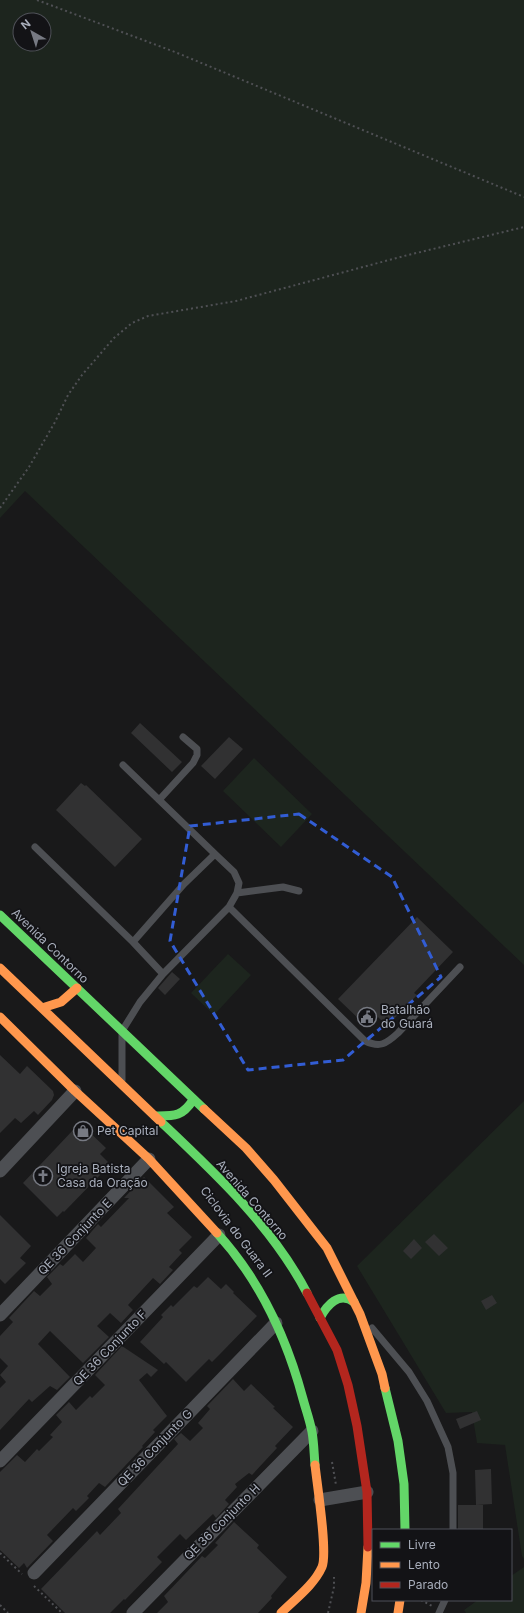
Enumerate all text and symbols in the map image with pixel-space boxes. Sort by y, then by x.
north arrow [12,12,52,52]
text: N [18,16,33,32]
street label: Avenida Contorno [9,905,92,986]
place label: Batalhão do Guará [381,1002,433,1031]
public building icon: Batalhão do Guará [356,1006,378,1028]
shop icon: Pet Capital [72,1120,94,1142]
place label: Pet Capital [97,1123,158,1138]
street label: Avenida Contorno [213,1156,291,1243]
place label: Igreja Batista Casa da Oração [57,1161,148,1190]
church icon: Igreja Batista Casa da Oração [32,1165,54,1187]
street label: Ciclovia do Guara II [197,1183,275,1280]
street label: QE 36 Conjunto E [35,1196,115,1278]
street label: QE 36 Conjunto F [70,1307,150,1389]
street label: QE 36 Conjunto G [114,1406,195,1489]
street label: QE 36 Conjunto H [180,1480,263,1563]
legend [372,1529,512,1601]
text: Livre [408,1537,436,1552]
text: Lento [408,1557,440,1572]
text: Parado [408,1577,448,1592]

